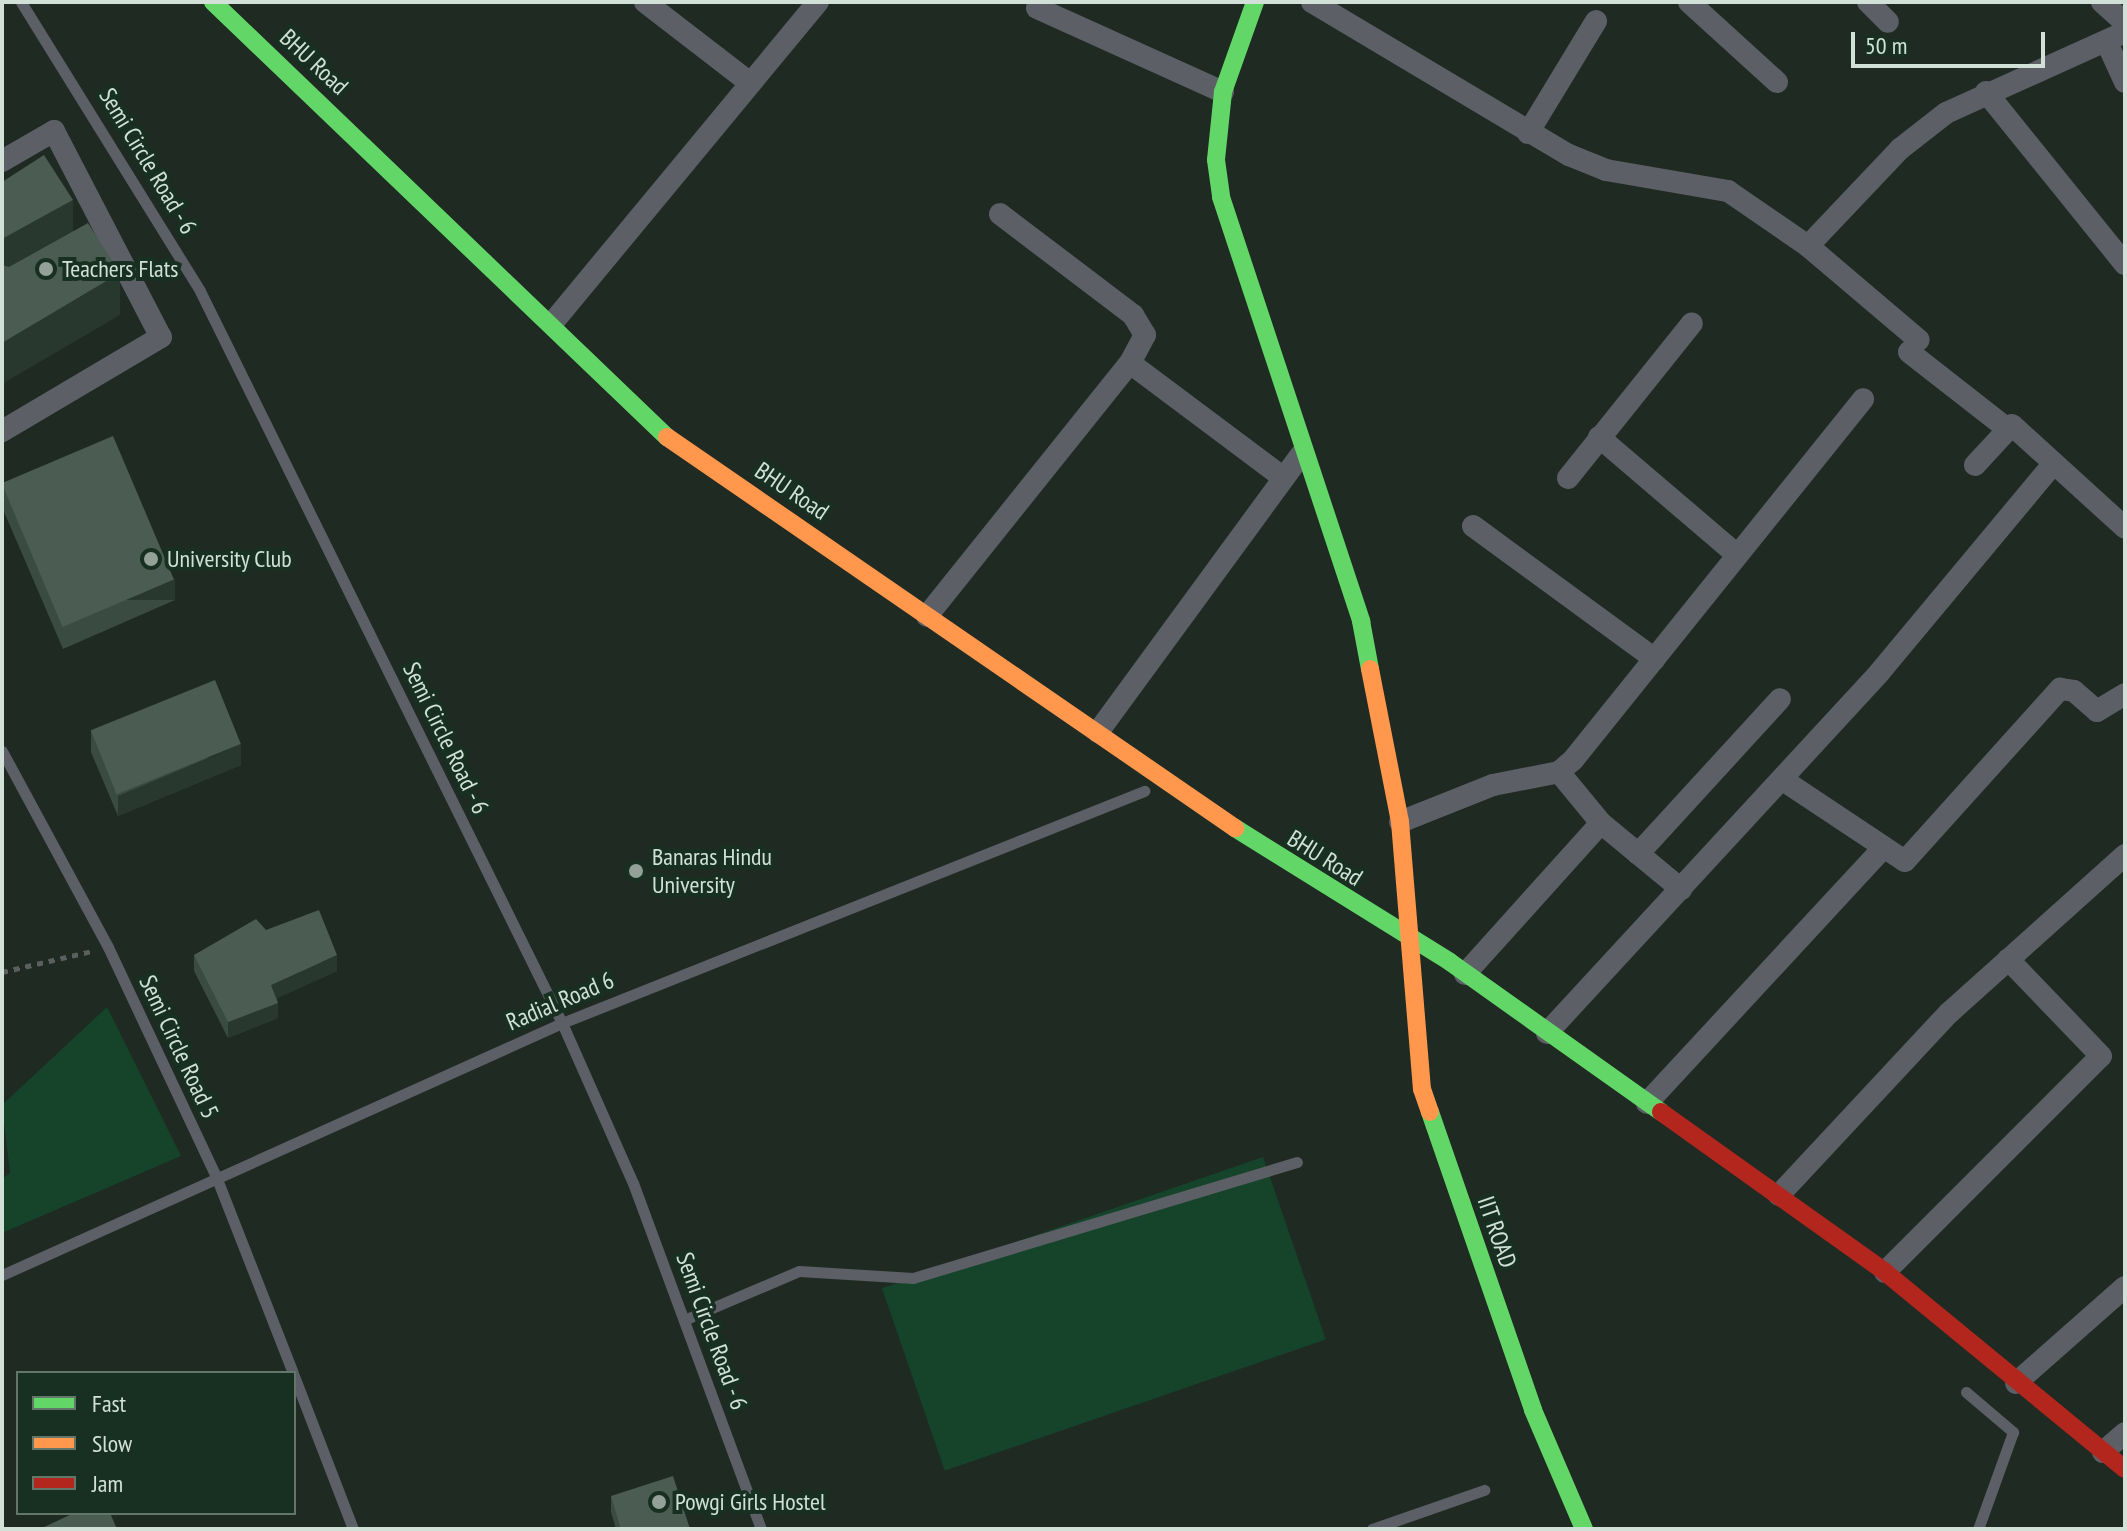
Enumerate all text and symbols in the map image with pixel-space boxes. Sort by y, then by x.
scale bar [1855,16,2049,66]
street label: BHU Road [274,23,354,101]
text: 50 m [1865,30,1907,61]
street label: Semi Circle Road - 6 [93,82,203,240]
place label: Teachers Flats [62,255,178,283]
marker: Teachers Flats [37,260,55,278]
street label: BHU Road [750,456,834,526]
place label: University Club [167,545,292,573]
marker: University Club [142,550,160,568]
street label: Semi Circle Road - 6 [396,657,496,819]
street label: BHU Road [1282,824,1368,892]
place label: Banaras Hindu University [652,843,772,899]
marker: Banaras Hindu University [627,862,645,880]
street label: Radial Road 6 [502,966,618,1036]
street label: Semi Circle Road 5 [133,971,225,1123]
street label: IIT ROAD [1471,1192,1523,1272]
street label: Semi Circle Road - 6 [670,1248,754,1414]
legend [16,1371,296,1515]
text: Fast [92,1388,126,1419]
text: Slow [92,1428,132,1459]
text: Jam [92,1468,123,1499]
place label: Powgi Girls Hostel [675,1488,826,1516]
marker: Powgi Girls Hostel [650,1493,668,1511]

